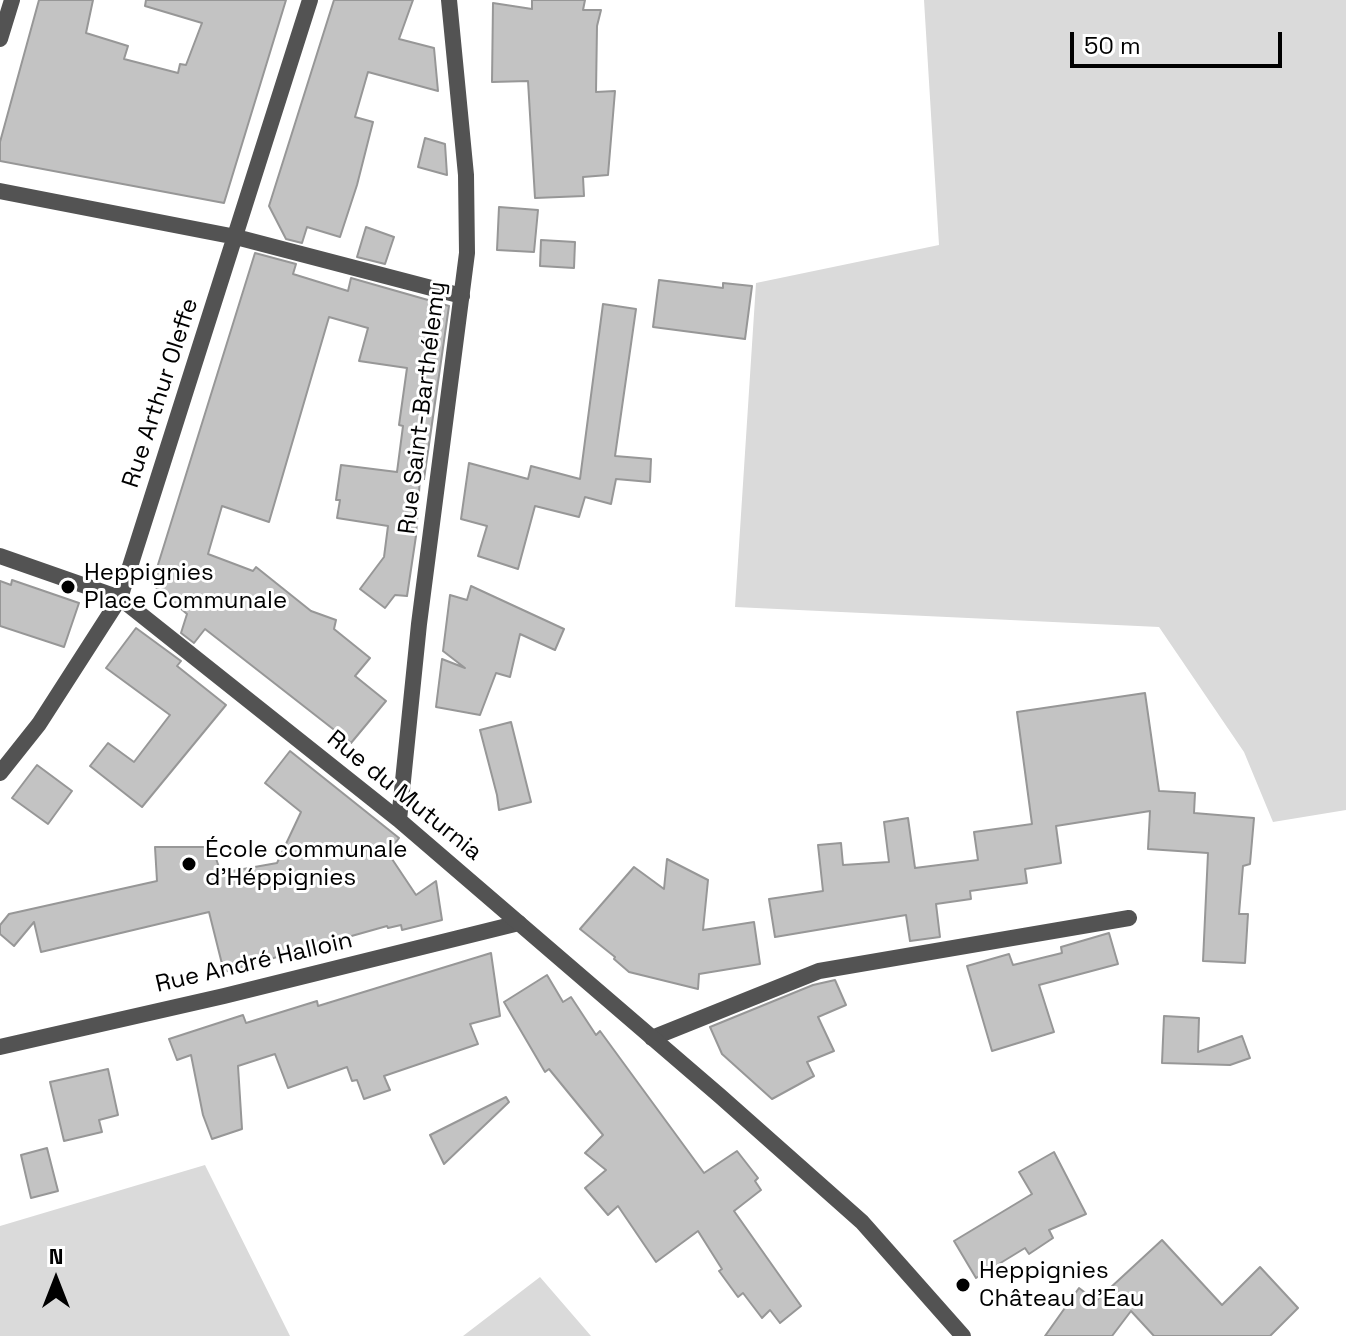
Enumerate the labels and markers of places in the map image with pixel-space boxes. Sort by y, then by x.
place label: Heppignies Place Communale [84,559,287,615]
marker: Heppignies Place Communale [59,578,77,596]
place label: École communale d'Héppignies [205,836,408,892]
marker: École communale d'Héppignies [180,855,198,873]
place label: Heppignies Château d'Eau [979,1257,1145,1313]
marker: Heppignies Château d'Eau [954,1276,972,1294]

